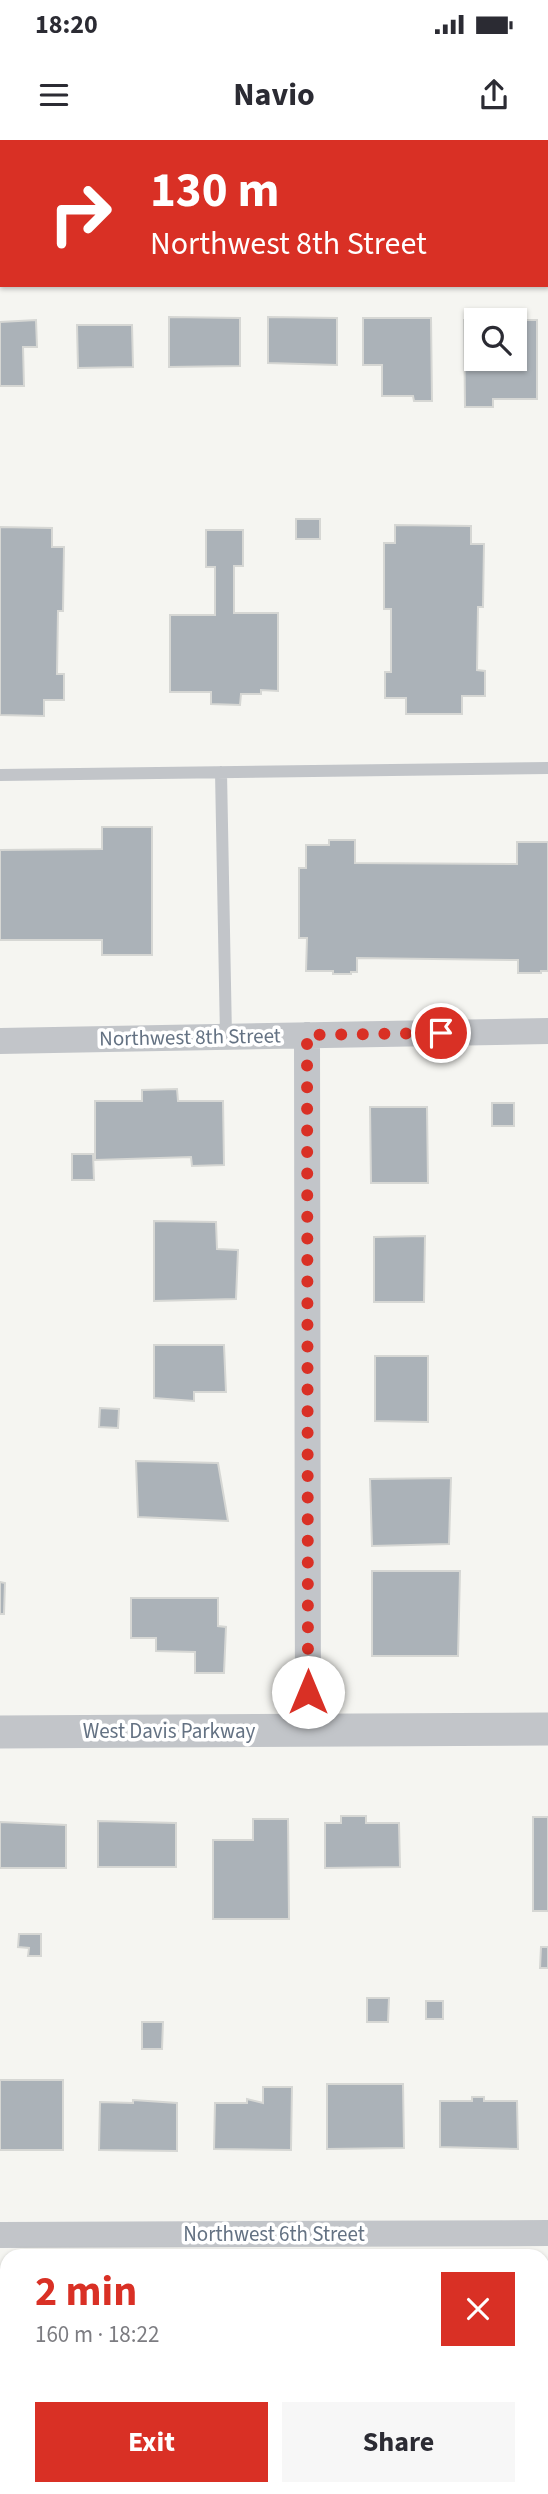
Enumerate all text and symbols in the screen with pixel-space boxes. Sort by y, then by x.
text: 18:20 [35,6,98,43]
text: Navio [233,72,315,118]
icon: menu [35,76,73,114]
icon: share [475,76,513,114]
text: 130 m [150,156,279,226]
icon: right [35,168,126,259]
text: Northwest 8th Street [150,221,427,267]
map controls [464,308,527,371]
button: search [464,308,527,371]
pin [411,1003,471,1063]
icon: arrive [422,1014,460,1052]
street label: Northwest 8th Street [99,1020,281,1054]
position arrow [271,1655,345,1729]
street label: West Davis Parkway [83,1716,255,1746]
street label: Northwest 6th Street [183,2219,365,2249]
text: 2 min [35,2262,137,2322]
button: close [441,2272,515,2346]
text: 160 m · 18:22 [35,2318,159,2351]
button: Exit [35,2402,268,2482]
button: Share [282,2402,515,2482]

